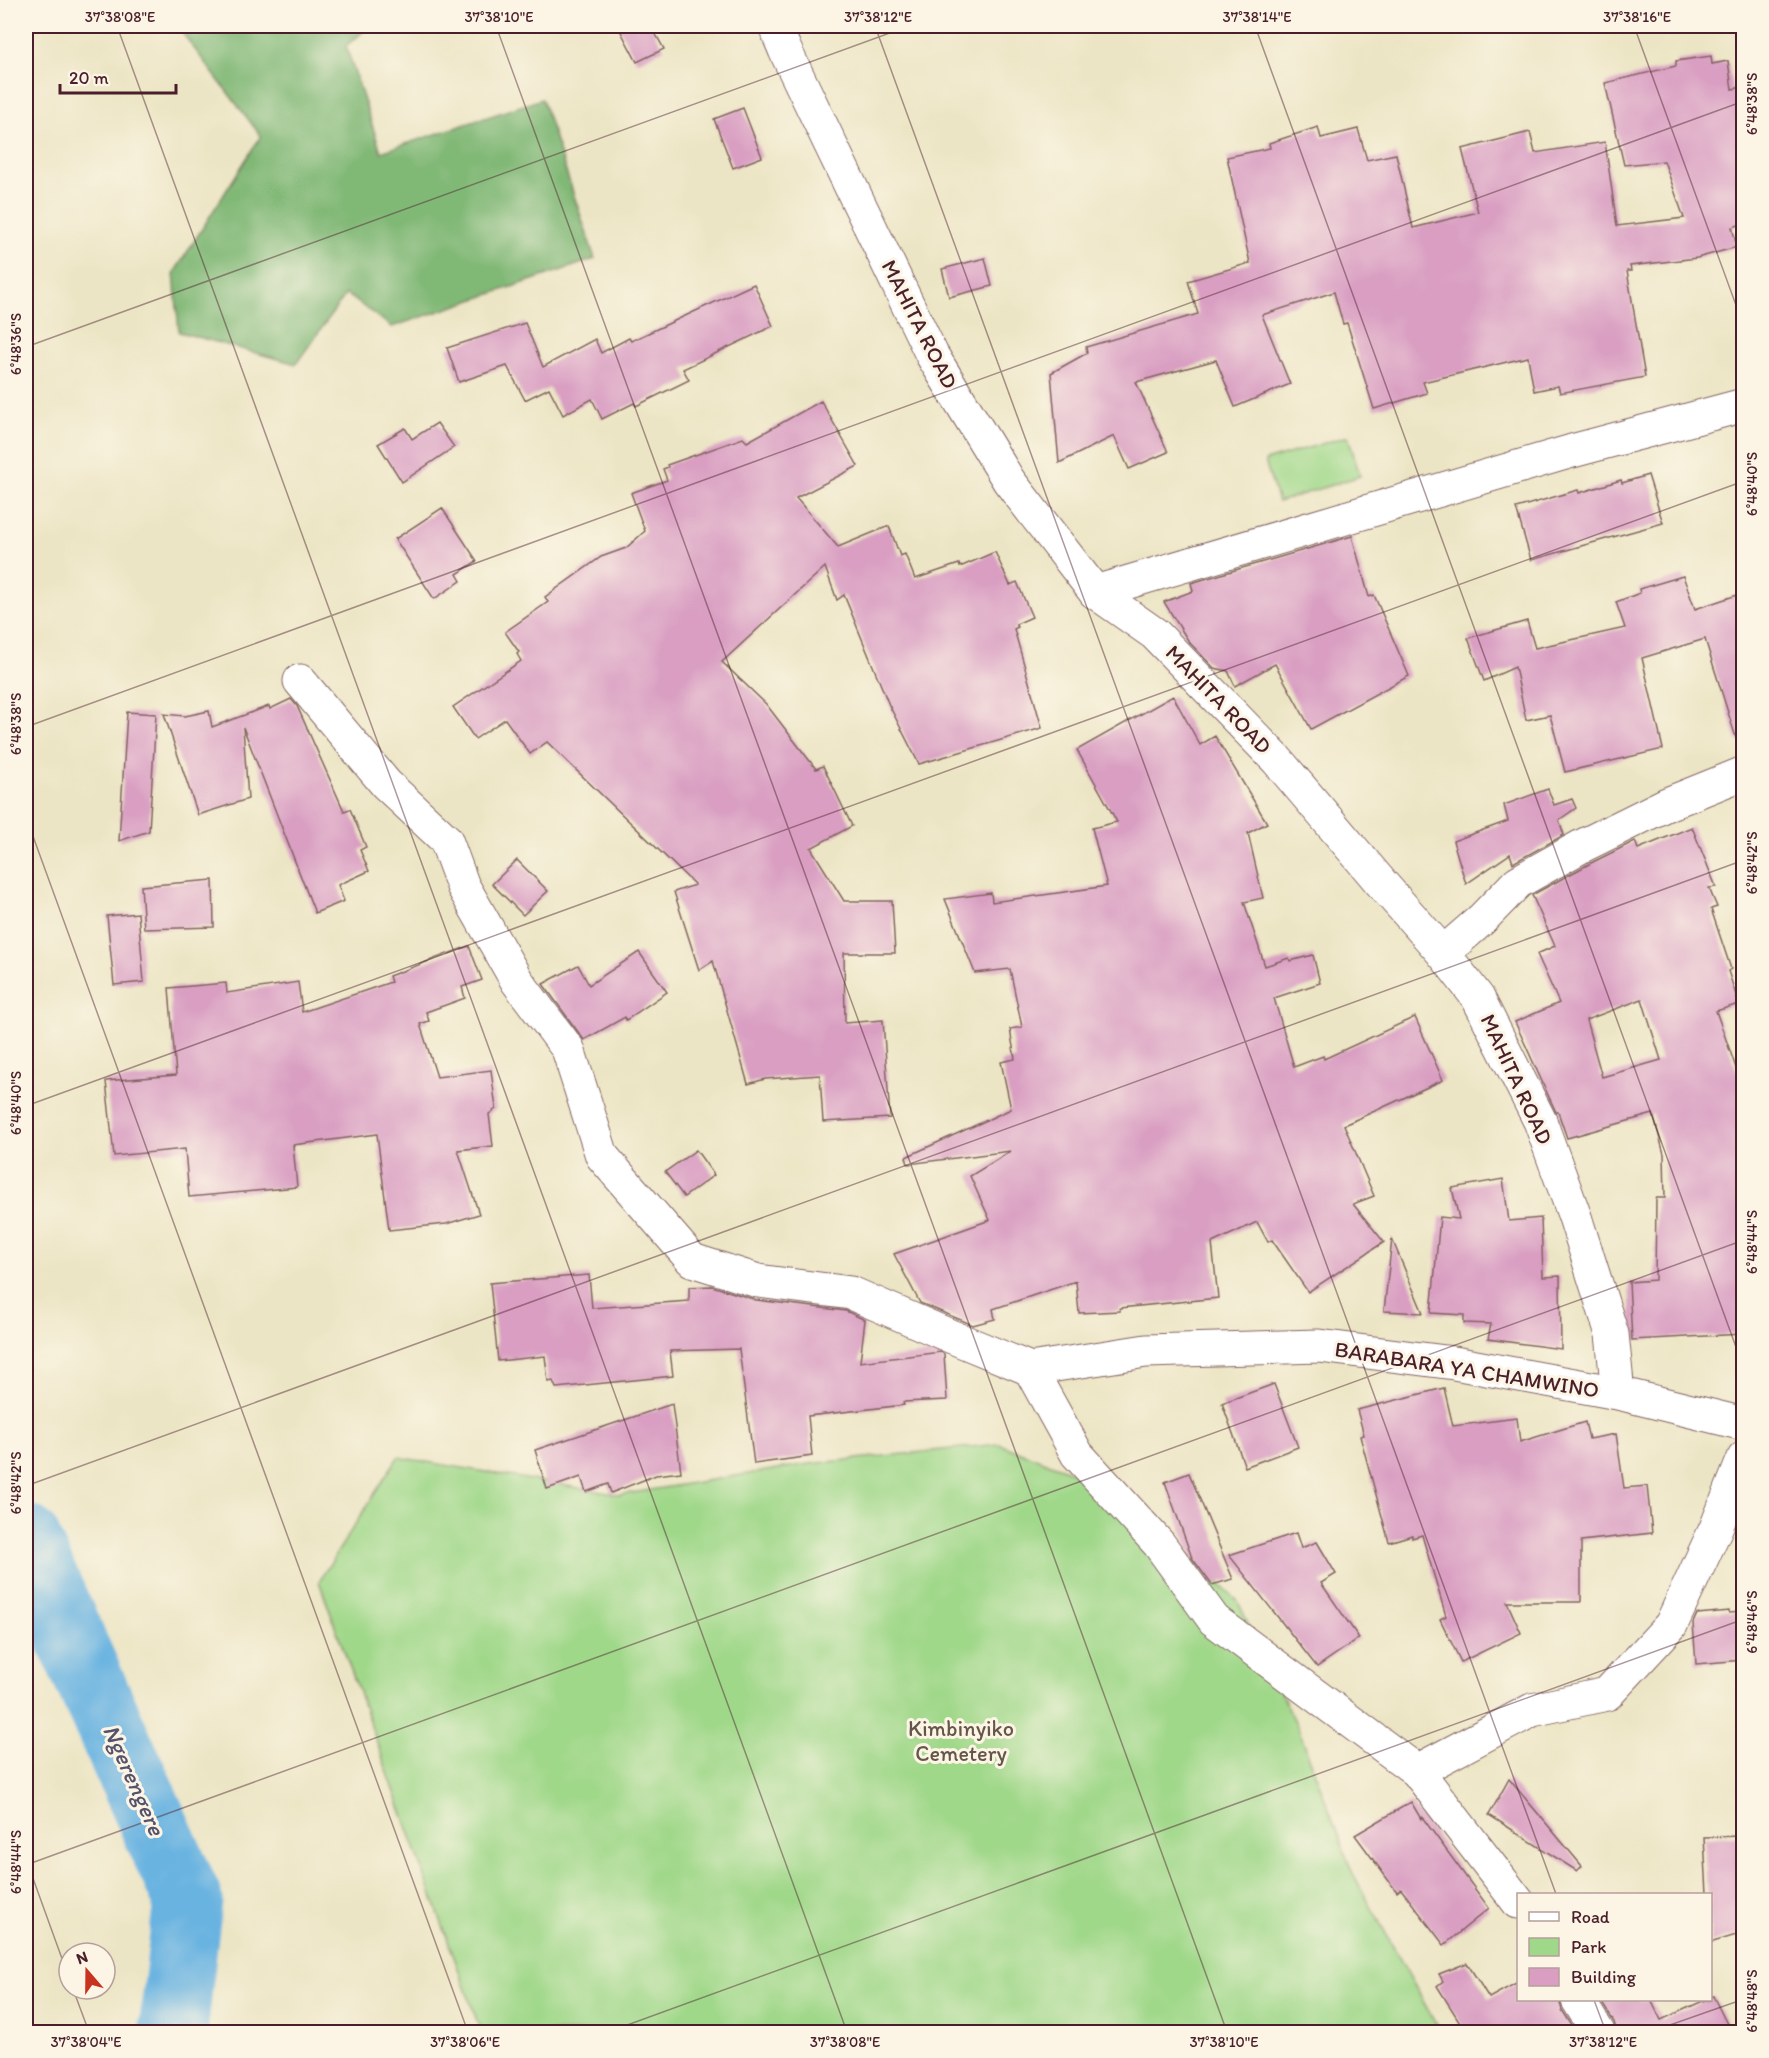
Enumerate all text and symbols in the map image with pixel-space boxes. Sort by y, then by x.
text: 37°38'08"E [85,8,155,26]
text: 37°38'10"E [464,8,534,26]
text: 37°38'12"E [844,8,912,26]
text: 37°38'14"E [1223,8,1291,26]
text: 37°38'16"E [1603,8,1671,26]
scale bar [60,57,176,95]
text: 20 m [69,67,109,89]
text: 6°48'38"S [1743,73,1761,135]
street label: MAHITA ROAD [876,255,964,393]
text: 6°48'36"S [7,313,25,375]
text: 6°48'40"S [1743,452,1761,516]
street label: MAHITA ROAD [1160,639,1277,759]
text: 6°48'38"S [7,693,25,755]
text: 6°48'42"S [1743,831,1761,895]
street label: MAHITA ROAD [1475,1010,1559,1149]
text: 6°48'40"S [7,1071,25,1135]
text: 6°48'44"S [1743,1210,1761,1274]
street label: BARABARA YA CHAMWINO [1333,1335,1601,1404]
text: 6°48'42"S [7,1451,25,1515]
text: 6°48'46"S [1743,1590,1761,1654]
park label: Kimbinyiko Cemetery [908,1715,1014,1767]
water label: Ngerengere [97,1720,172,1841]
text: 6°48'44"S [7,1830,25,1894]
legend [1517,1893,1712,2001]
text: Road [1571,1906,1610,1928]
text: Park [1571,1936,1606,1958]
north arrow [57,1941,117,2001]
text: N [74,1947,90,1968]
text: Building [1571,1966,1637,1988]
text: 6°48'48"S [1743,1969,1761,2033]
text: 37°38'04"E [50,2033,122,2051]
text: 37°38'06"E [430,2033,500,2051]
text: 37°38'08"E [810,2033,880,2051]
text: 37°38'10"E [1189,2033,1259,2051]
text: 37°38'12"E [1569,2033,1637,2051]

